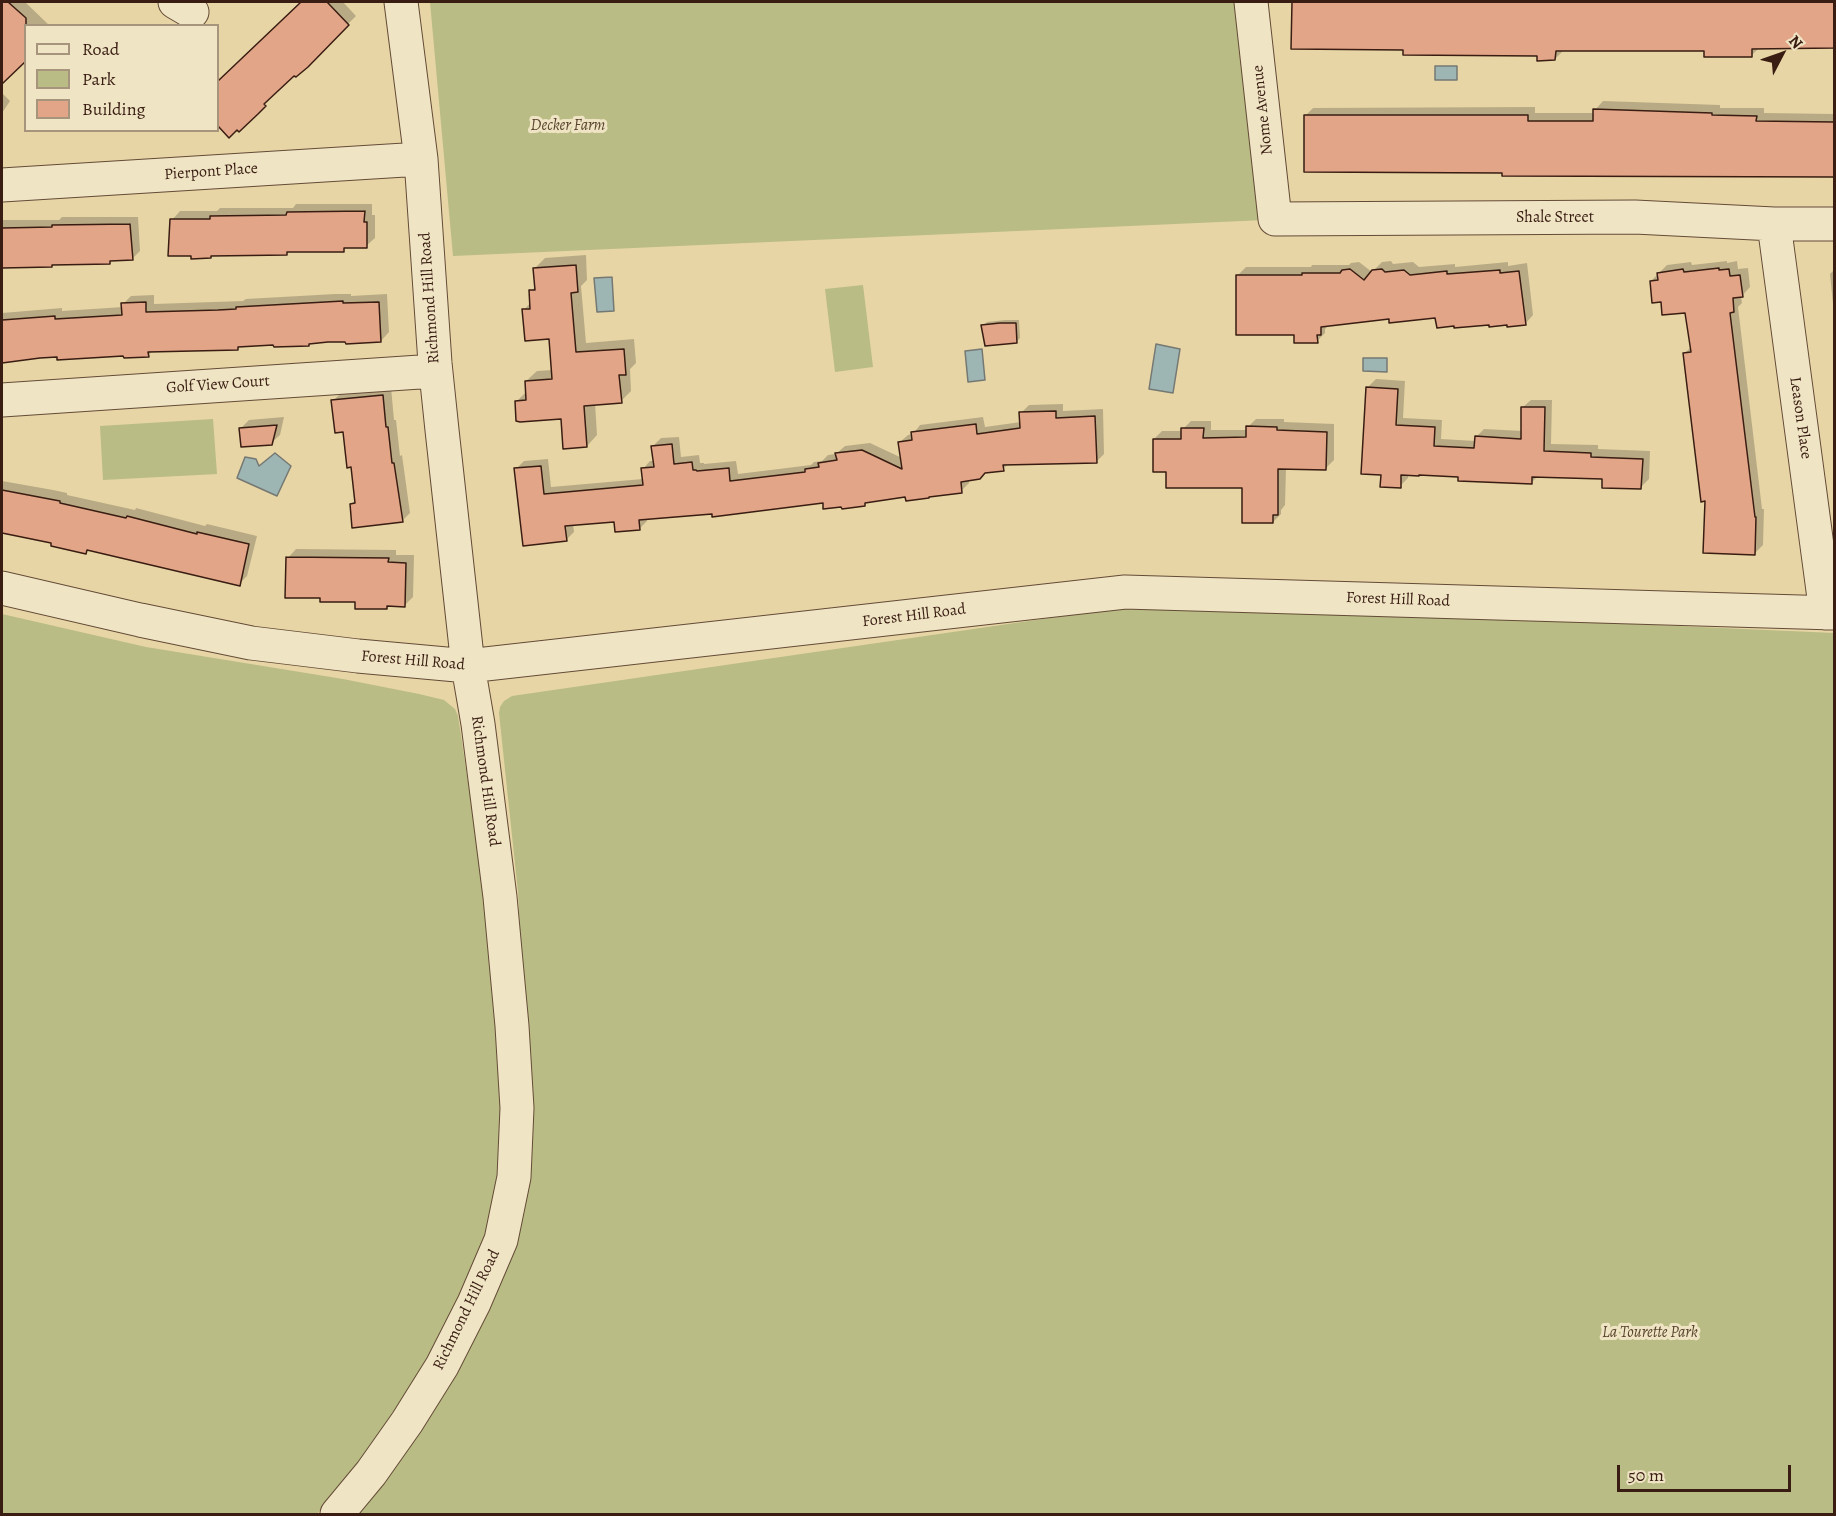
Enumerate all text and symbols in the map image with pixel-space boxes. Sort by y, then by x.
legend [24,24,219,132]
north arrow [1752,24,1812,84]
text: N [1783,31,1808,54]
text: Road [82,37,119,61]
street label: Nome Avenue [1249,64,1277,156]
text: Park [82,67,116,91]
text: Building [82,97,146,121]
park label: Decker Farm [531,116,605,136]
street label: Pierpont Place [163,159,259,185]
street label: Shale Street [1516,208,1594,228]
street label: Richmond Hill Road [416,232,444,364]
street label: Golf View Court [166,372,270,398]
street label: Leason Place [1785,376,1815,460]
street label: Forest Hill Road [1346,589,1450,611]
street label: Forest Hill Road [861,600,967,632]
street label: Forest Hill Road [360,647,466,675]
street label: Richmond Hill Road [466,714,504,848]
street label: Richmond Hill Road [429,1246,505,1374]
park label: La Tourette Park [1602,1323,1698,1343]
scale bar [1620,1453,1794,1491]
text: 50 m [1628,1463,1664,1487]

